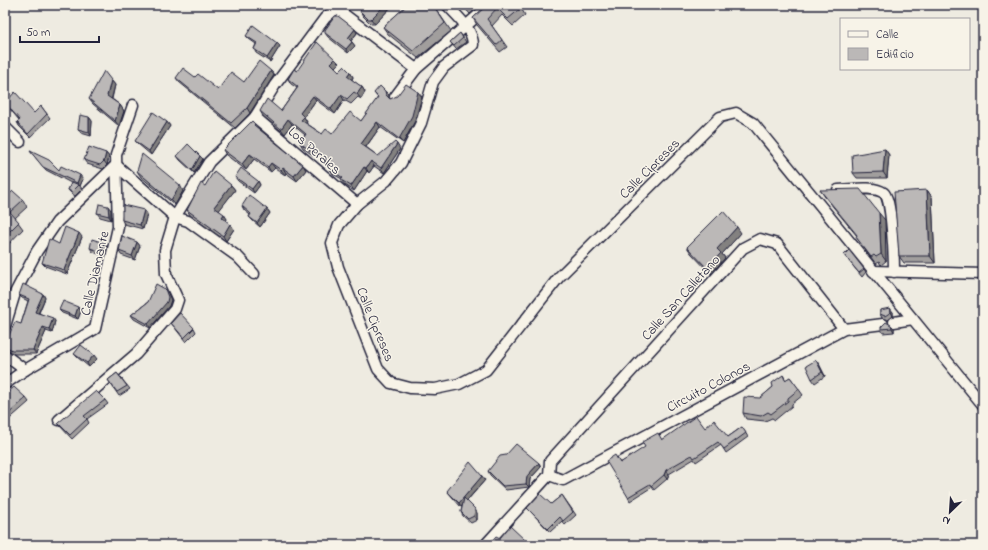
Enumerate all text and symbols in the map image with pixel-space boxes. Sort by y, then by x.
scale bar [20,18,99,44]
legend [840,18,970,70]
text: 50 m [26,24,50,42]
text: Calle [876,26,899,44]
text: Edificio [876,46,914,64]
street label: Los Perales [283,122,345,180]
street label: Calle Cipreses [615,134,685,204]
street label: Calle Diamante [76,228,116,318]
street label: Calle San Calletano [637,250,726,346]
street label: Calle Cipreses [350,284,399,365]
street label: Circuito Colonos [663,356,754,418]
north arrow [930,492,970,532]
text: N [939,511,953,529]

